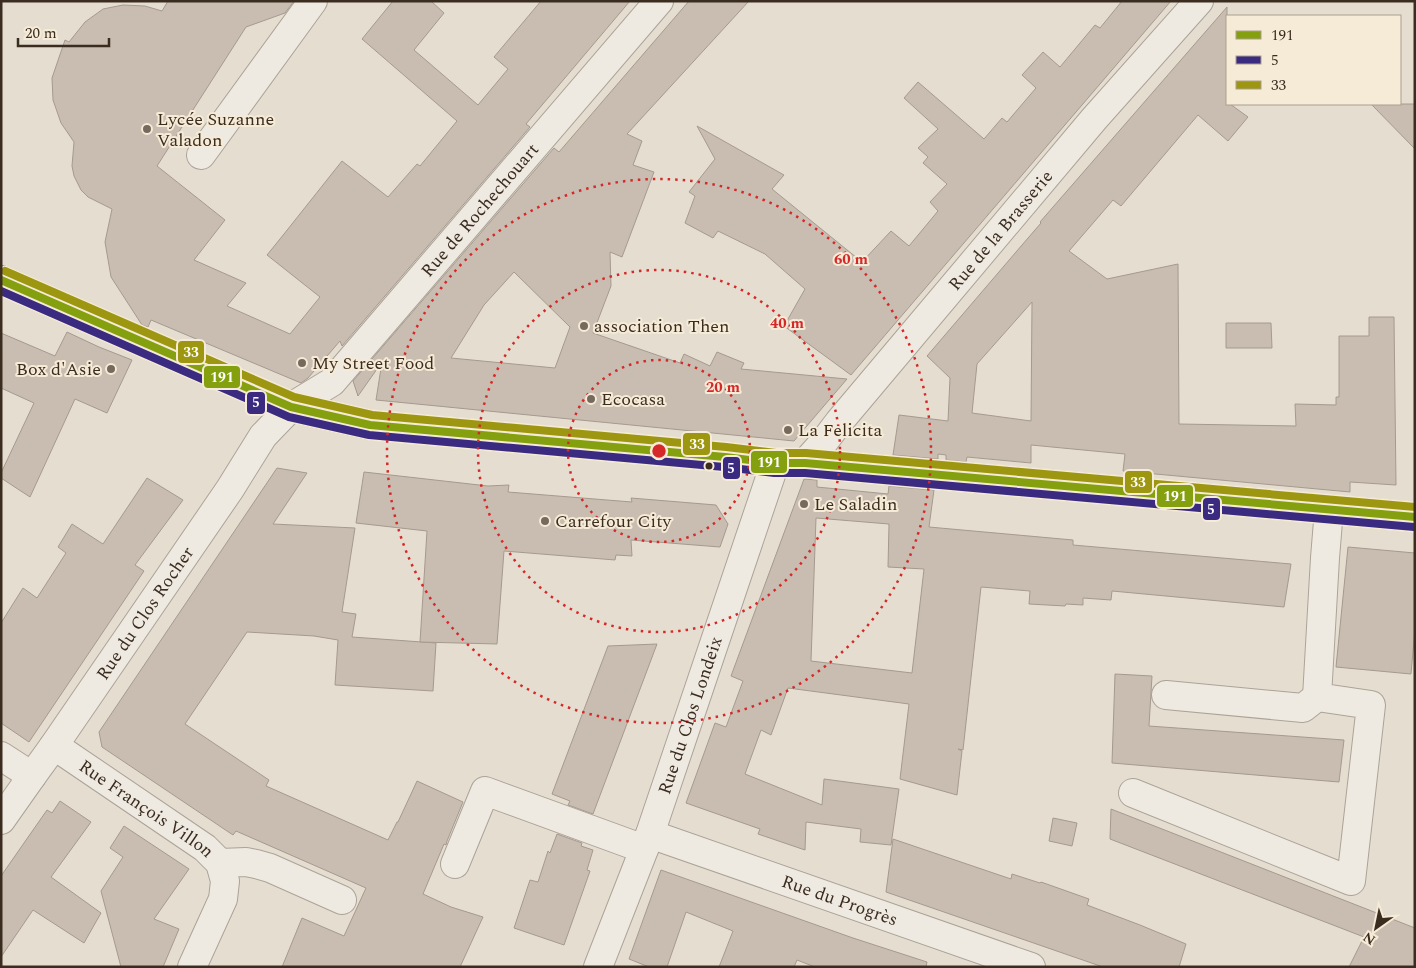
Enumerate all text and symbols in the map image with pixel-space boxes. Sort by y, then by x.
scale bar [18,15,109,47]
legend [1226,15,1401,105]
text: 20 m [25,22,57,45]
text: 191 [1271,24,1294,47]
text: 5 [1271,49,1279,72]
text: 33 [1271,74,1287,97]
place label: Lycée Suzanne Valadon [157,106,274,154]
marker: Lycée Suzanne Valadon [141,123,153,135]
street label: Rue de Rochechouart [415,137,545,283]
street label: Rue de la Brasserie [942,164,1060,297]
text: 60 m [834,248,869,271]
text: 40 m [770,312,805,335]
place label: association Then [594,313,730,340]
marker: association Then [578,320,590,332]
line badge: 33 [177,340,205,364]
text: 33 [183,342,199,363]
place label: My Street Food [312,350,434,377]
place label: Box d'Asie [16,356,101,383]
marker: My Street Food [296,357,308,369]
marker: Box d'Asie [105,363,117,375]
line badge: 191 [203,365,241,389]
text: 191 [210,367,234,388]
text: 20 m [706,376,741,399]
place label: Ecocasa [601,386,665,413]
line badge: 5 [246,391,266,415]
text: 5 [252,392,260,413]
marker: Ecocasa [585,393,597,405]
place label: La Felicita [798,417,882,444]
marker: La Felicita [782,424,794,436]
line badge: 33 [682,432,711,456]
text: 33 [689,434,705,455]
centre of rings [650,442,668,460]
line badge: 191 [750,450,788,474]
text: 191 [757,452,781,473]
line badge: 5 [722,456,741,480]
text: 5 [727,458,735,479]
unlabelled marker [704,461,714,471]
line badge: 33 [1124,470,1153,494]
text: 33 [1130,472,1146,493]
line badge: 191 [1156,484,1194,508]
text: 191 [1163,486,1187,507]
place label: Le Saladin [814,491,897,518]
line badge: 5 [1202,497,1221,521]
marker: Le Saladin [798,498,810,510]
text: 5 [1207,499,1215,520]
place label: Carrefour City [555,508,673,535]
marker: Carrefour City [539,515,551,527]
street label: Rue du Clos Rocher [90,541,201,686]
street label: Rue du Clos Londeix [651,633,730,798]
street label: Rue François Villon [73,753,220,864]
street label: Rue du Progrès [778,868,901,933]
north arrow [1351,903,1401,953]
text: N [1359,927,1380,950]

